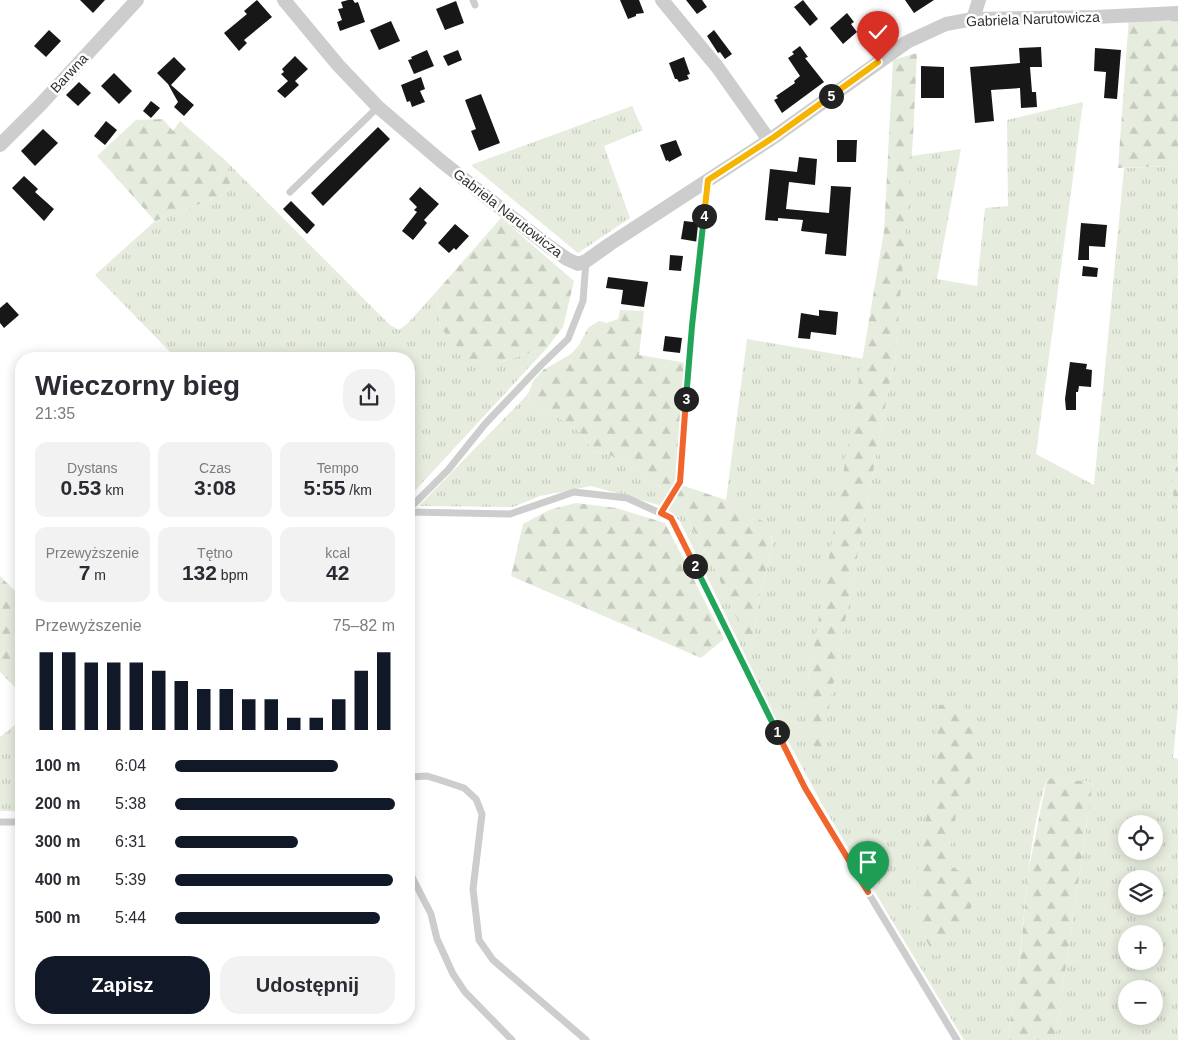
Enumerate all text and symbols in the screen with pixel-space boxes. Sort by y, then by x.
street label: Gabriela Narutowicza [966,9,1100,29]
pin [857,11,899,62]
icon: check [864,18,892,46]
street label: Barwna [47,50,91,96]
pin: 5 [818,84,844,108]
text: 5 [828,88,835,104]
street label: Gabriela Narutowicza [450,165,566,261]
pin: 4 [692,204,716,228]
text: 4 [701,208,708,224]
button: share [343,369,395,421]
text: Wieczorny bieg [35,370,240,401]
pin: 3 [674,386,698,412]
text: 3 [683,391,690,407]
text: 21:35 [35,405,75,422]
text: Dystans [67,460,118,476]
text: Czas [199,460,231,476]
text: Tempo [317,460,359,476]
text: 0.53 [61,476,101,499]
text: 3:08 [194,476,236,499]
text: 5:55 [303,476,345,499]
text: km [101,482,124,498]
text: /km [345,482,372,498]
text: Przewyższenie [46,545,139,561]
text: Tętno [197,545,233,561]
text: kcal [325,545,350,561]
pin: 2 [682,554,708,578]
text: 2 [692,558,699,574]
text: 7 [79,561,90,584]
text: 132 [182,561,217,584]
text: 42 [326,561,349,584]
text: m [90,567,106,583]
text: bpm [217,567,248,583]
text: Przewyższenie [35,617,142,634]
text: 75–82 m [333,617,395,634]
pin: 1 [764,720,790,744]
text: 1 [774,724,781,740]
text: 100 m [35,757,80,774]
text: 6:04 [115,757,146,774]
text: 200 m [35,795,80,812]
text: 5:38 [115,795,146,812]
map controls [1118,815,1163,1025]
button: locate [1118,815,1163,860]
text: 300 m [35,833,80,850]
text: 6:31 [115,833,146,850]
pin [847,841,889,892]
icon: arrive [854,848,882,876]
button: layers [1118,870,1163,915]
text: 400 m [35,871,80,888]
text: 5:39 [115,871,146,888]
text: 500 m [35,909,80,926]
text: 5:44 [115,909,146,926]
button: + [1118,925,1163,970]
button: Zapisz [35,956,210,1014]
button: Udostępnij [220,956,395,1014]
button: − [1118,980,1163,1025]

